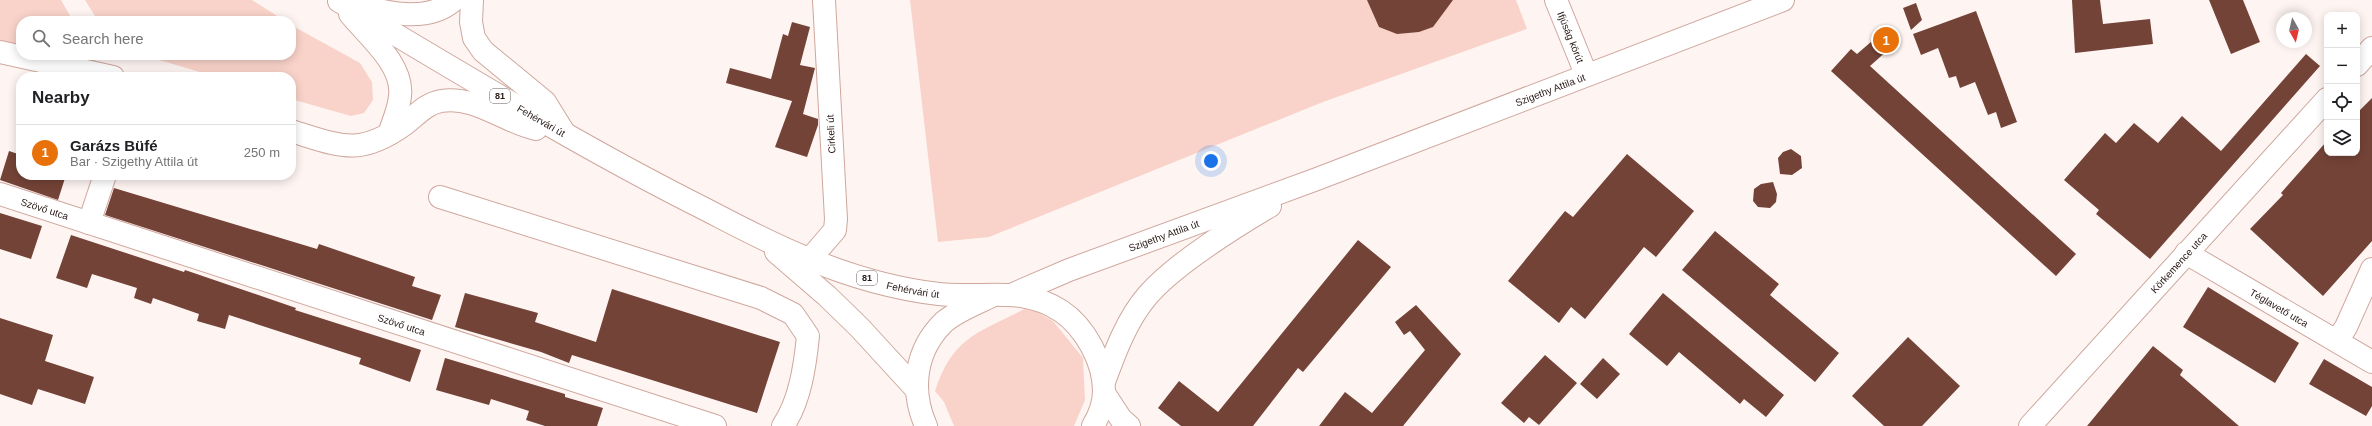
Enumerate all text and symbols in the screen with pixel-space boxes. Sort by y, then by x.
street label: Ifjúság körút [1556,10,1586,65]
north arrow [2276,12,2312,48]
map controls [2324,12,2360,156]
button: + [2324,12,2360,48]
search box [16,16,296,60]
pin: 1 [1873,25,1899,55]
icon: search [30,27,52,49]
text: Search here [62,30,144,47]
button: − [2324,48,2360,84]
street label: Szigethy Attila út [1514,71,1587,108]
button: locate [2324,84,2360,120]
text: Nearby [32,88,90,107]
road number: 81 [490,89,510,103]
street label: Fehérvári út [516,102,568,139]
street label: Cirkeli út [824,114,838,154]
button: layers [2324,120,2360,156]
text: Garázs Büfé [70,137,158,154]
text: 1 [41,145,49,160]
text: 250 m [244,145,280,160]
your location [1201,151,1221,171]
text: Bar · Szigethy Attila út [70,154,198,169]
street label: Szövő utca [19,196,70,222]
street label: Szigethy Attila út [1127,217,1201,253]
street label: Körkemence utca [2148,230,2209,295]
road number: 81 [857,271,877,285]
street label: Fehérvári út [885,279,940,300]
street label: Téglavető utca [2248,286,2311,329]
street label: Szövő utca [376,311,427,337]

